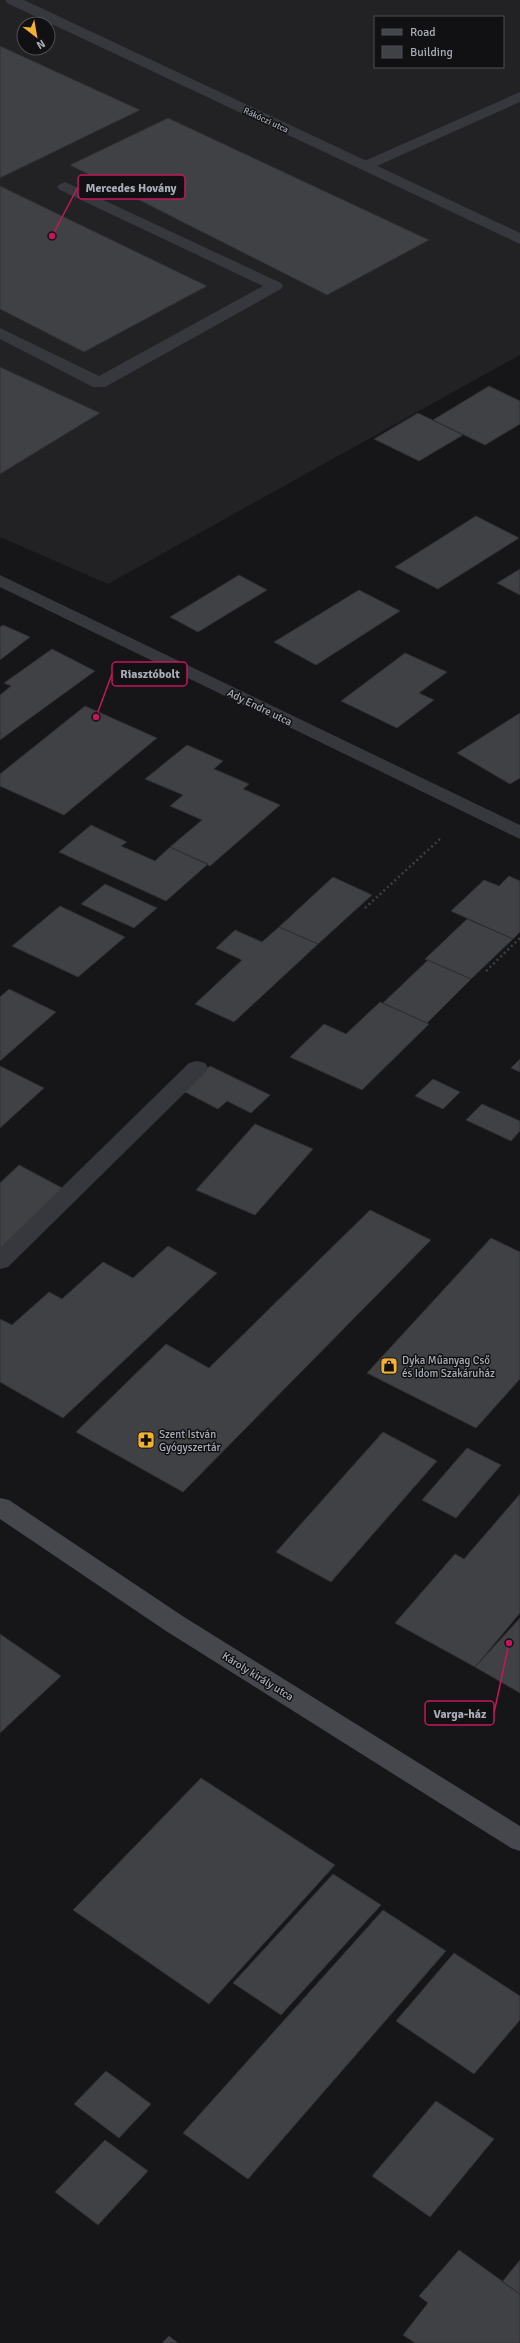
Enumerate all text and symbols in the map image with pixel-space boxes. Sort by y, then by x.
north arrow [16,16,56,56]
legend [374,16,504,68]
text: Road [410,25,436,40]
text: N [34,37,48,52]
text: Building [410,45,453,60]
street label: Rákóczi utca [242,105,290,136]
callout: Mercedes Hovány [78,175,185,199]
text: Mercedes Hovány [85,181,177,196]
callout: Riasztóbolt [112,662,187,686]
text: Riasztóbolt [120,667,180,682]
street label: Ady Endre utca [225,686,295,729]
place label: Dyka Műanyag Cső és Idom Szakáruház [402,1354,495,1380]
shop icon: Dyka Műanyag Cső és Idom Szakáruház [379,1356,399,1376]
place label: Szent István Gyógyszertár [159,1428,221,1454]
pharmacy icon: Szent István Gyógyszertár [136,1430,156,1450]
street label: Károly király utca [220,1649,296,1704]
callout: Varga-ház [425,1701,494,1725]
text: Varga-ház [434,1707,487,1722]

